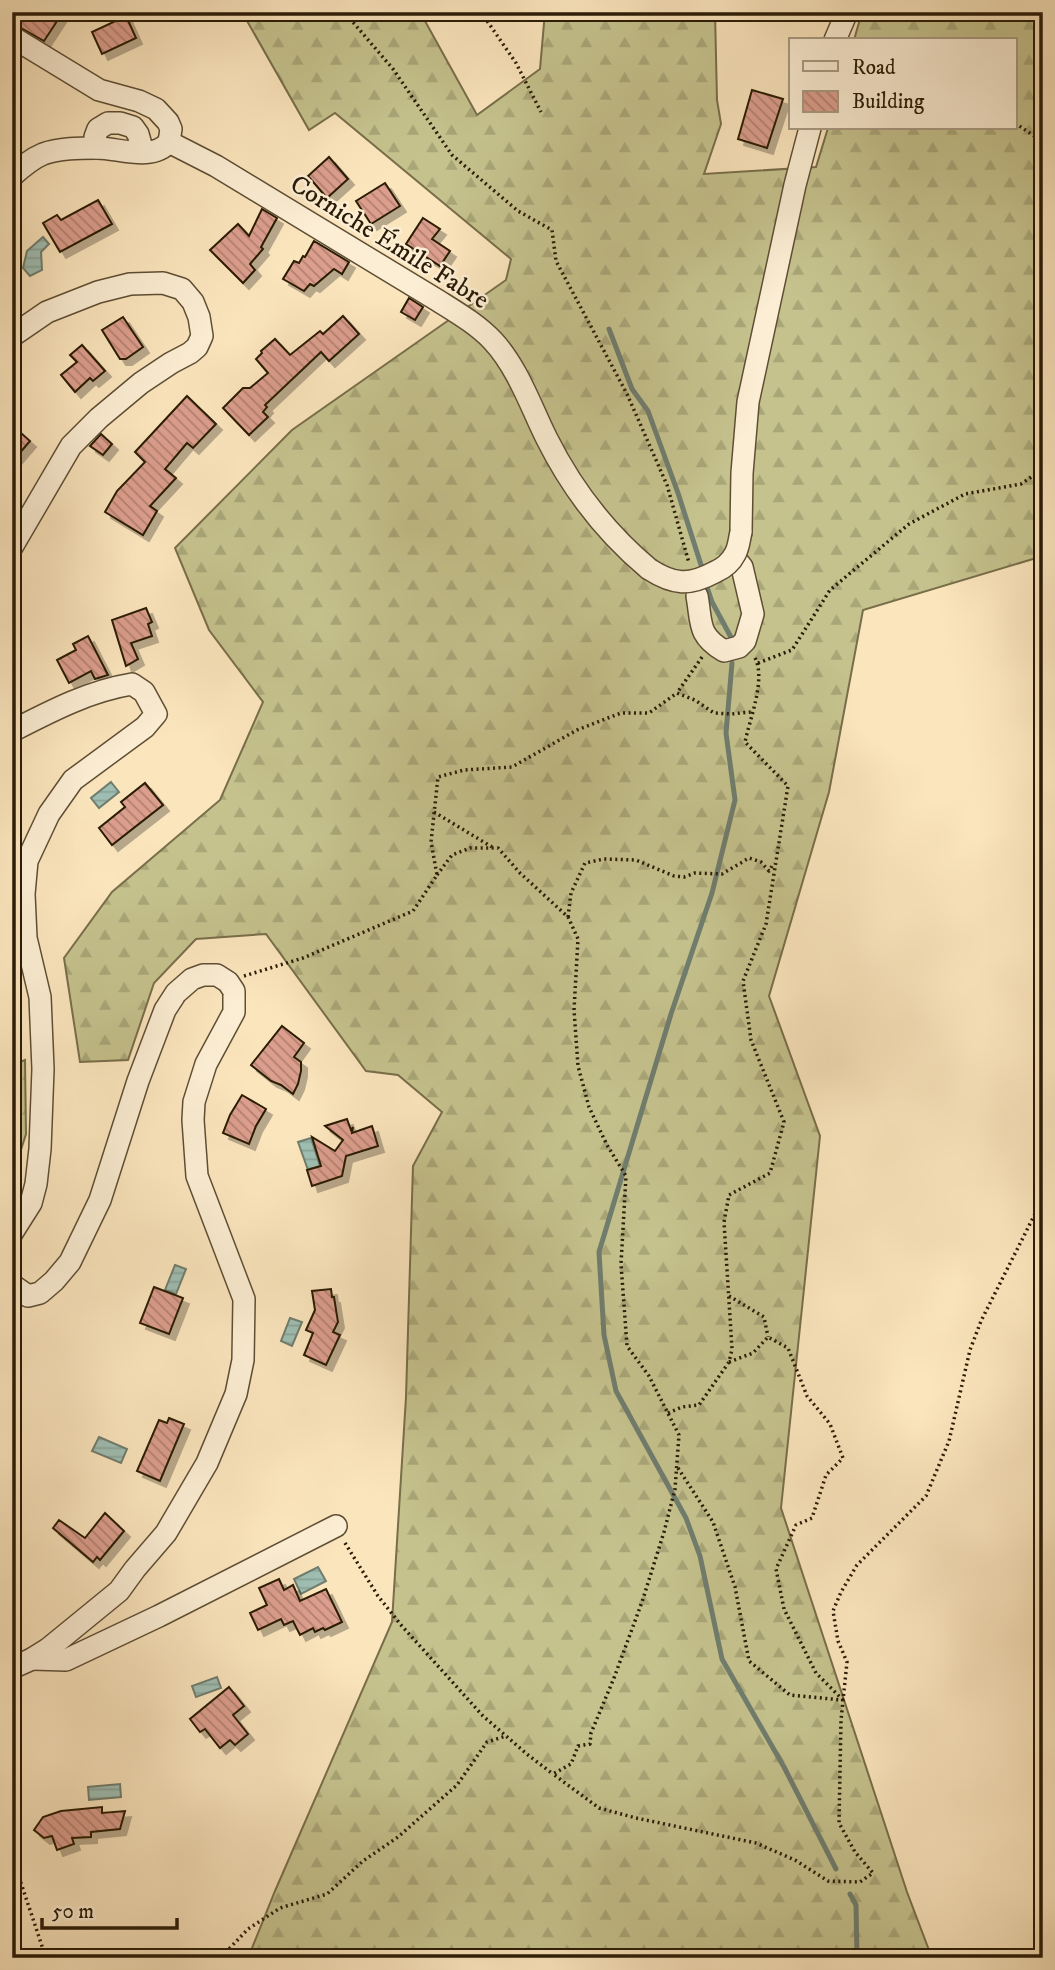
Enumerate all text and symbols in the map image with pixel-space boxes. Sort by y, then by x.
legend [789,38,1016,130]
text: Road [852,55,896,81]
text: Building [852,89,925,115]
street label: Corniche Émile Fabre [284,168,495,317]
scale bar [42,1886,177,1930]
text: 50 m [52,1899,94,1925]

